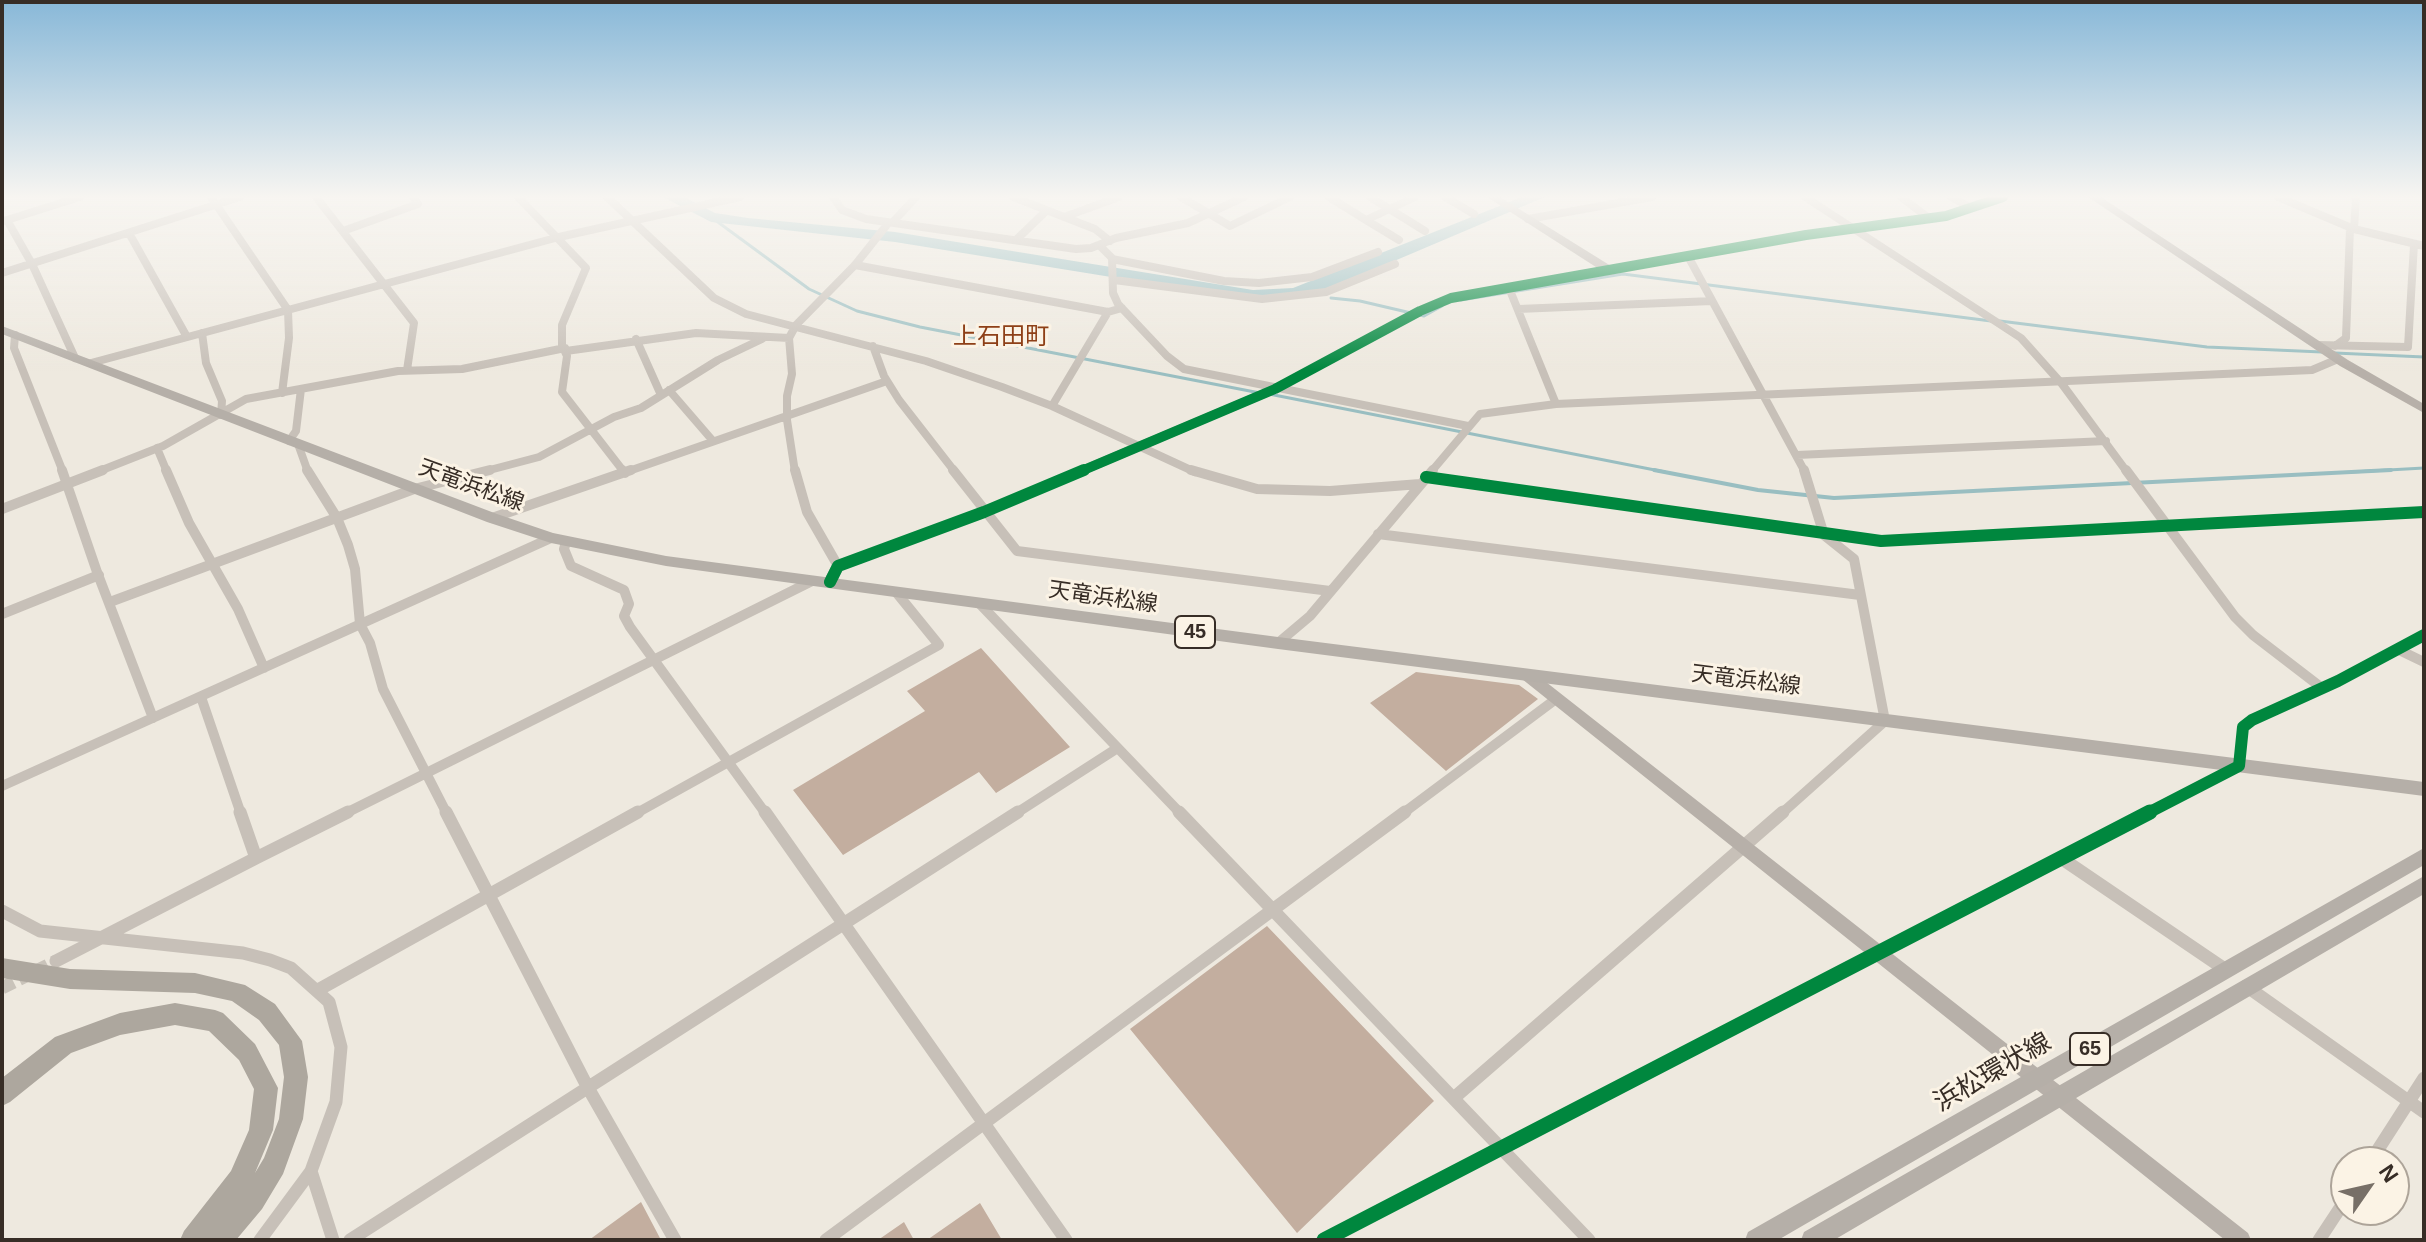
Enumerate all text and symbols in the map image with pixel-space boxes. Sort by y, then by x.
district label: 上石田町 [953,323,1049,351]
street label: 天竜浜松線 [415,455,527,517]
street label: 天竜浜松線 [1047,577,1159,619]
road number: 45 [1175,616,1215,648]
street label: 天竜浜松線 [1690,661,1802,701]
street label: 浜松環状線 [1929,1027,2057,1119]
road number: 65 [2070,1033,2110,1065]
north arrow [2330,1146,2410,1226]
text: N [2374,1160,2403,1187]

